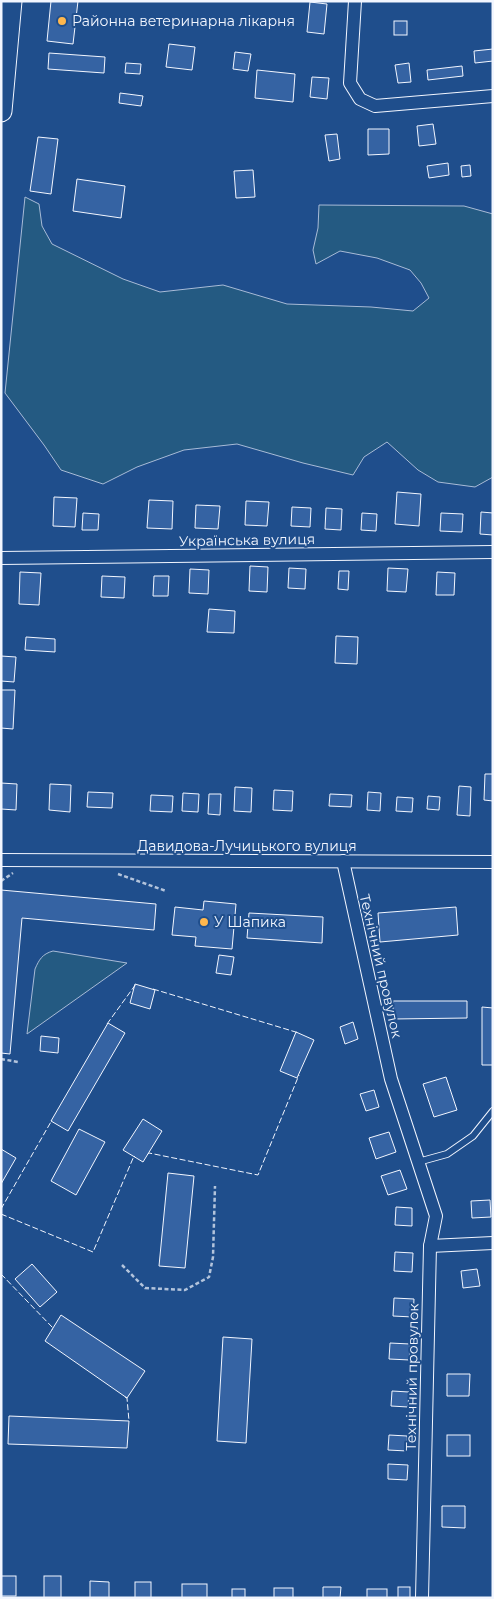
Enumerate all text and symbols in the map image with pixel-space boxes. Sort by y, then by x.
place label: Районна ветеринарна лікарня [72,12,295,30]
marker: Районна ветеринарна лікарня [56,15,68,27]
street label: Українська вулиця [179,530,315,550]
street label: Давидова-Лучицького вулиця [137,837,357,855]
street label: Технічний провулок [356,892,406,1040]
place label: У Шапика [214,913,286,931]
marker: У Шапика [198,916,210,928]
street label: Технічний провулок [402,1303,422,1451]

